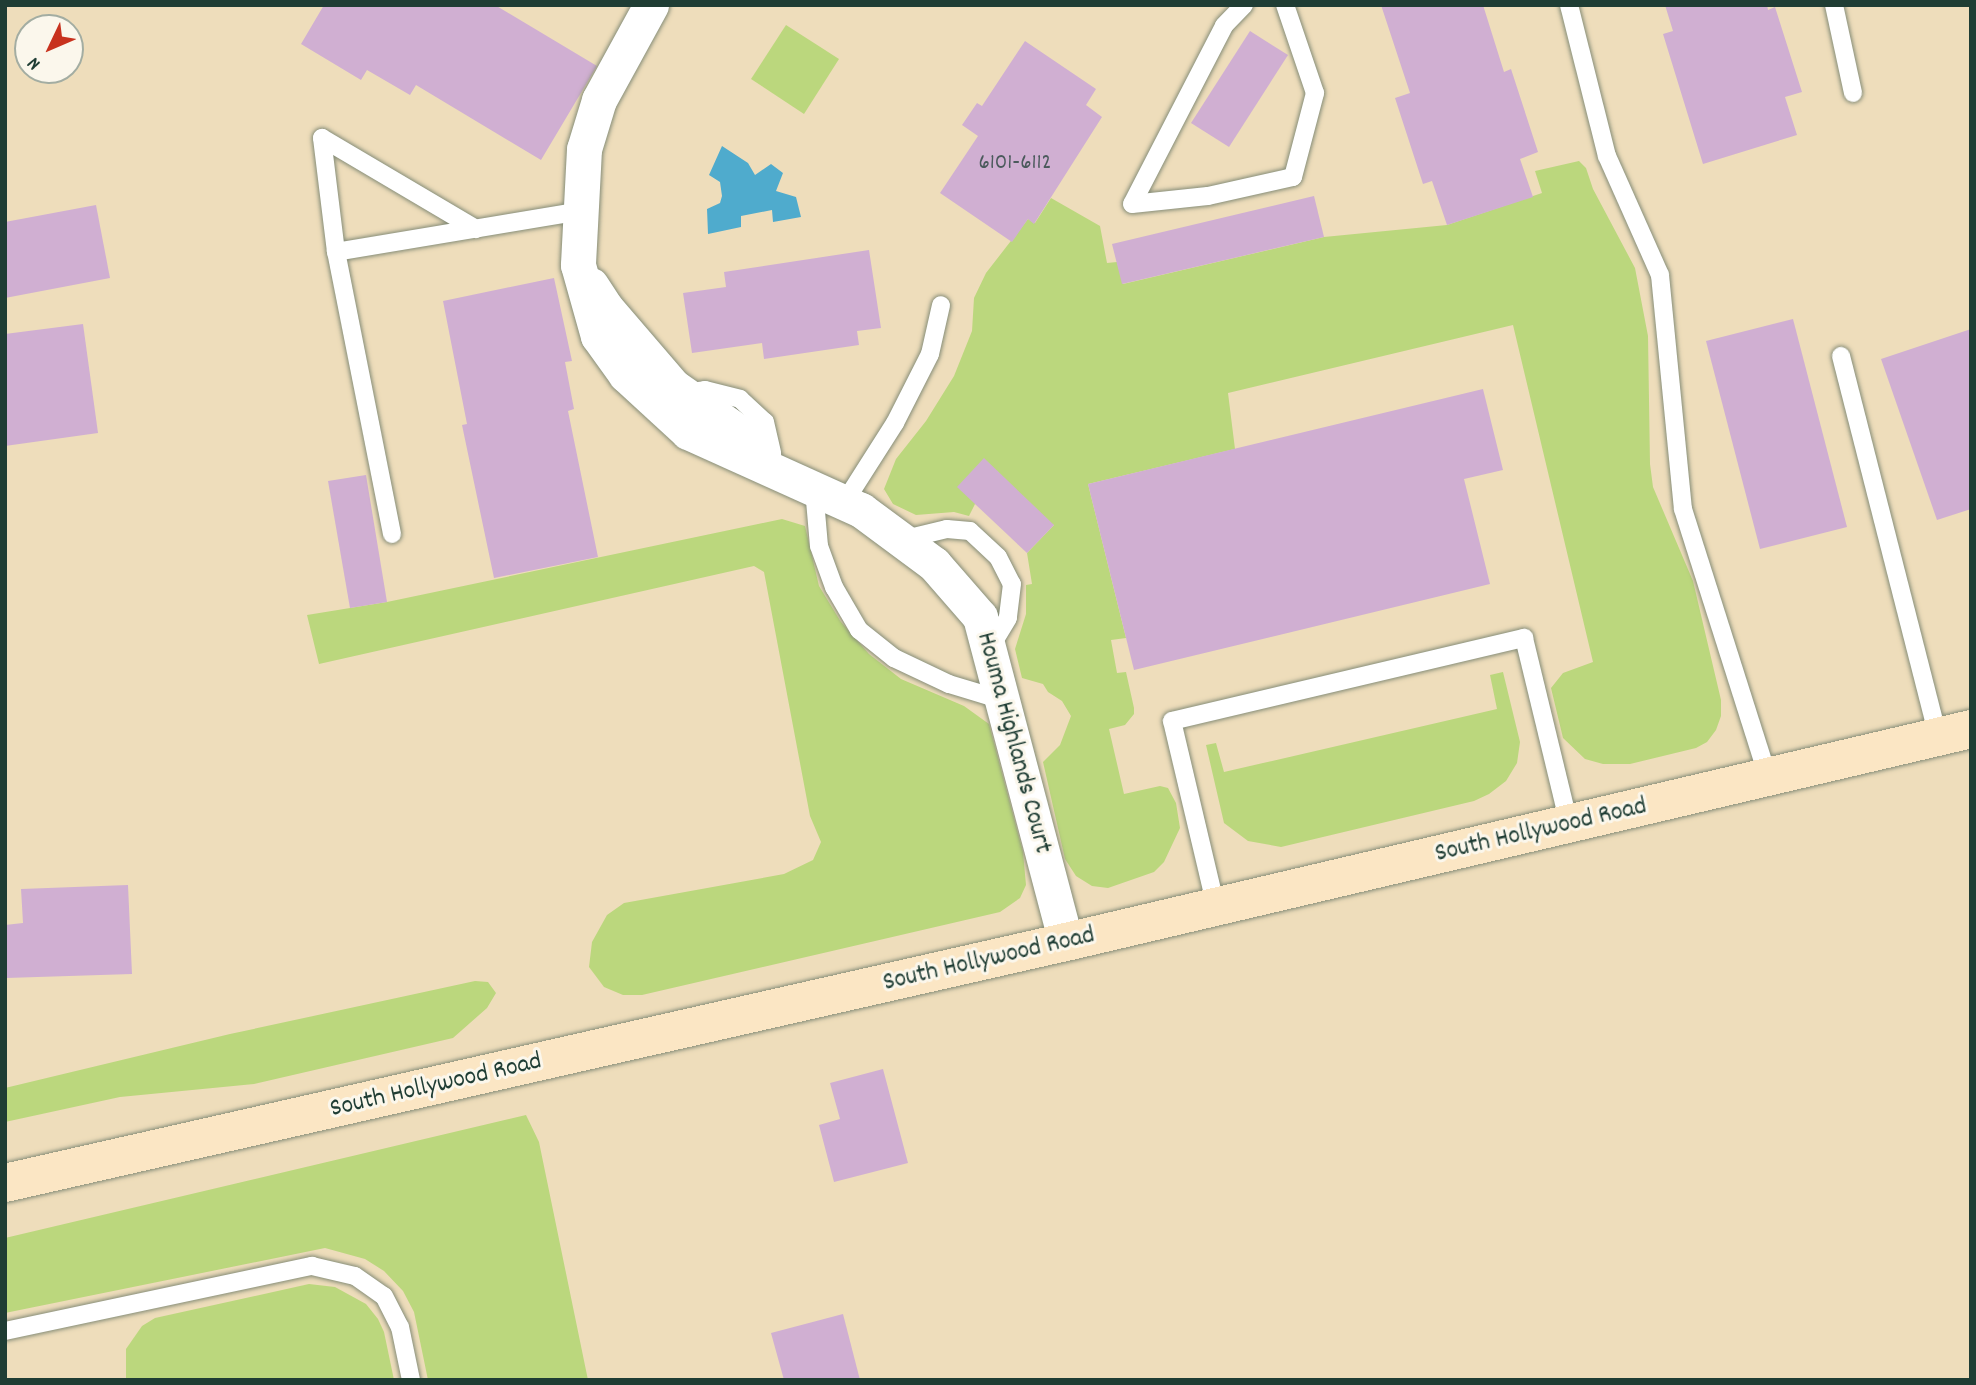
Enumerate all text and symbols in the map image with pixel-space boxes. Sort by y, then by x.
north arrow [14,14,84,84]
text: N [22,50,48,75]
house number: 6101-6112 [978,150,1052,178]
street label: Houma Highlands Court [968,629,1058,857]
street label: South Hollywood Road [1432,791,1650,871]
street label: South Hollywood Road [880,920,1098,1000]
street label: South Hollywood Road [327,1046,545,1126]

